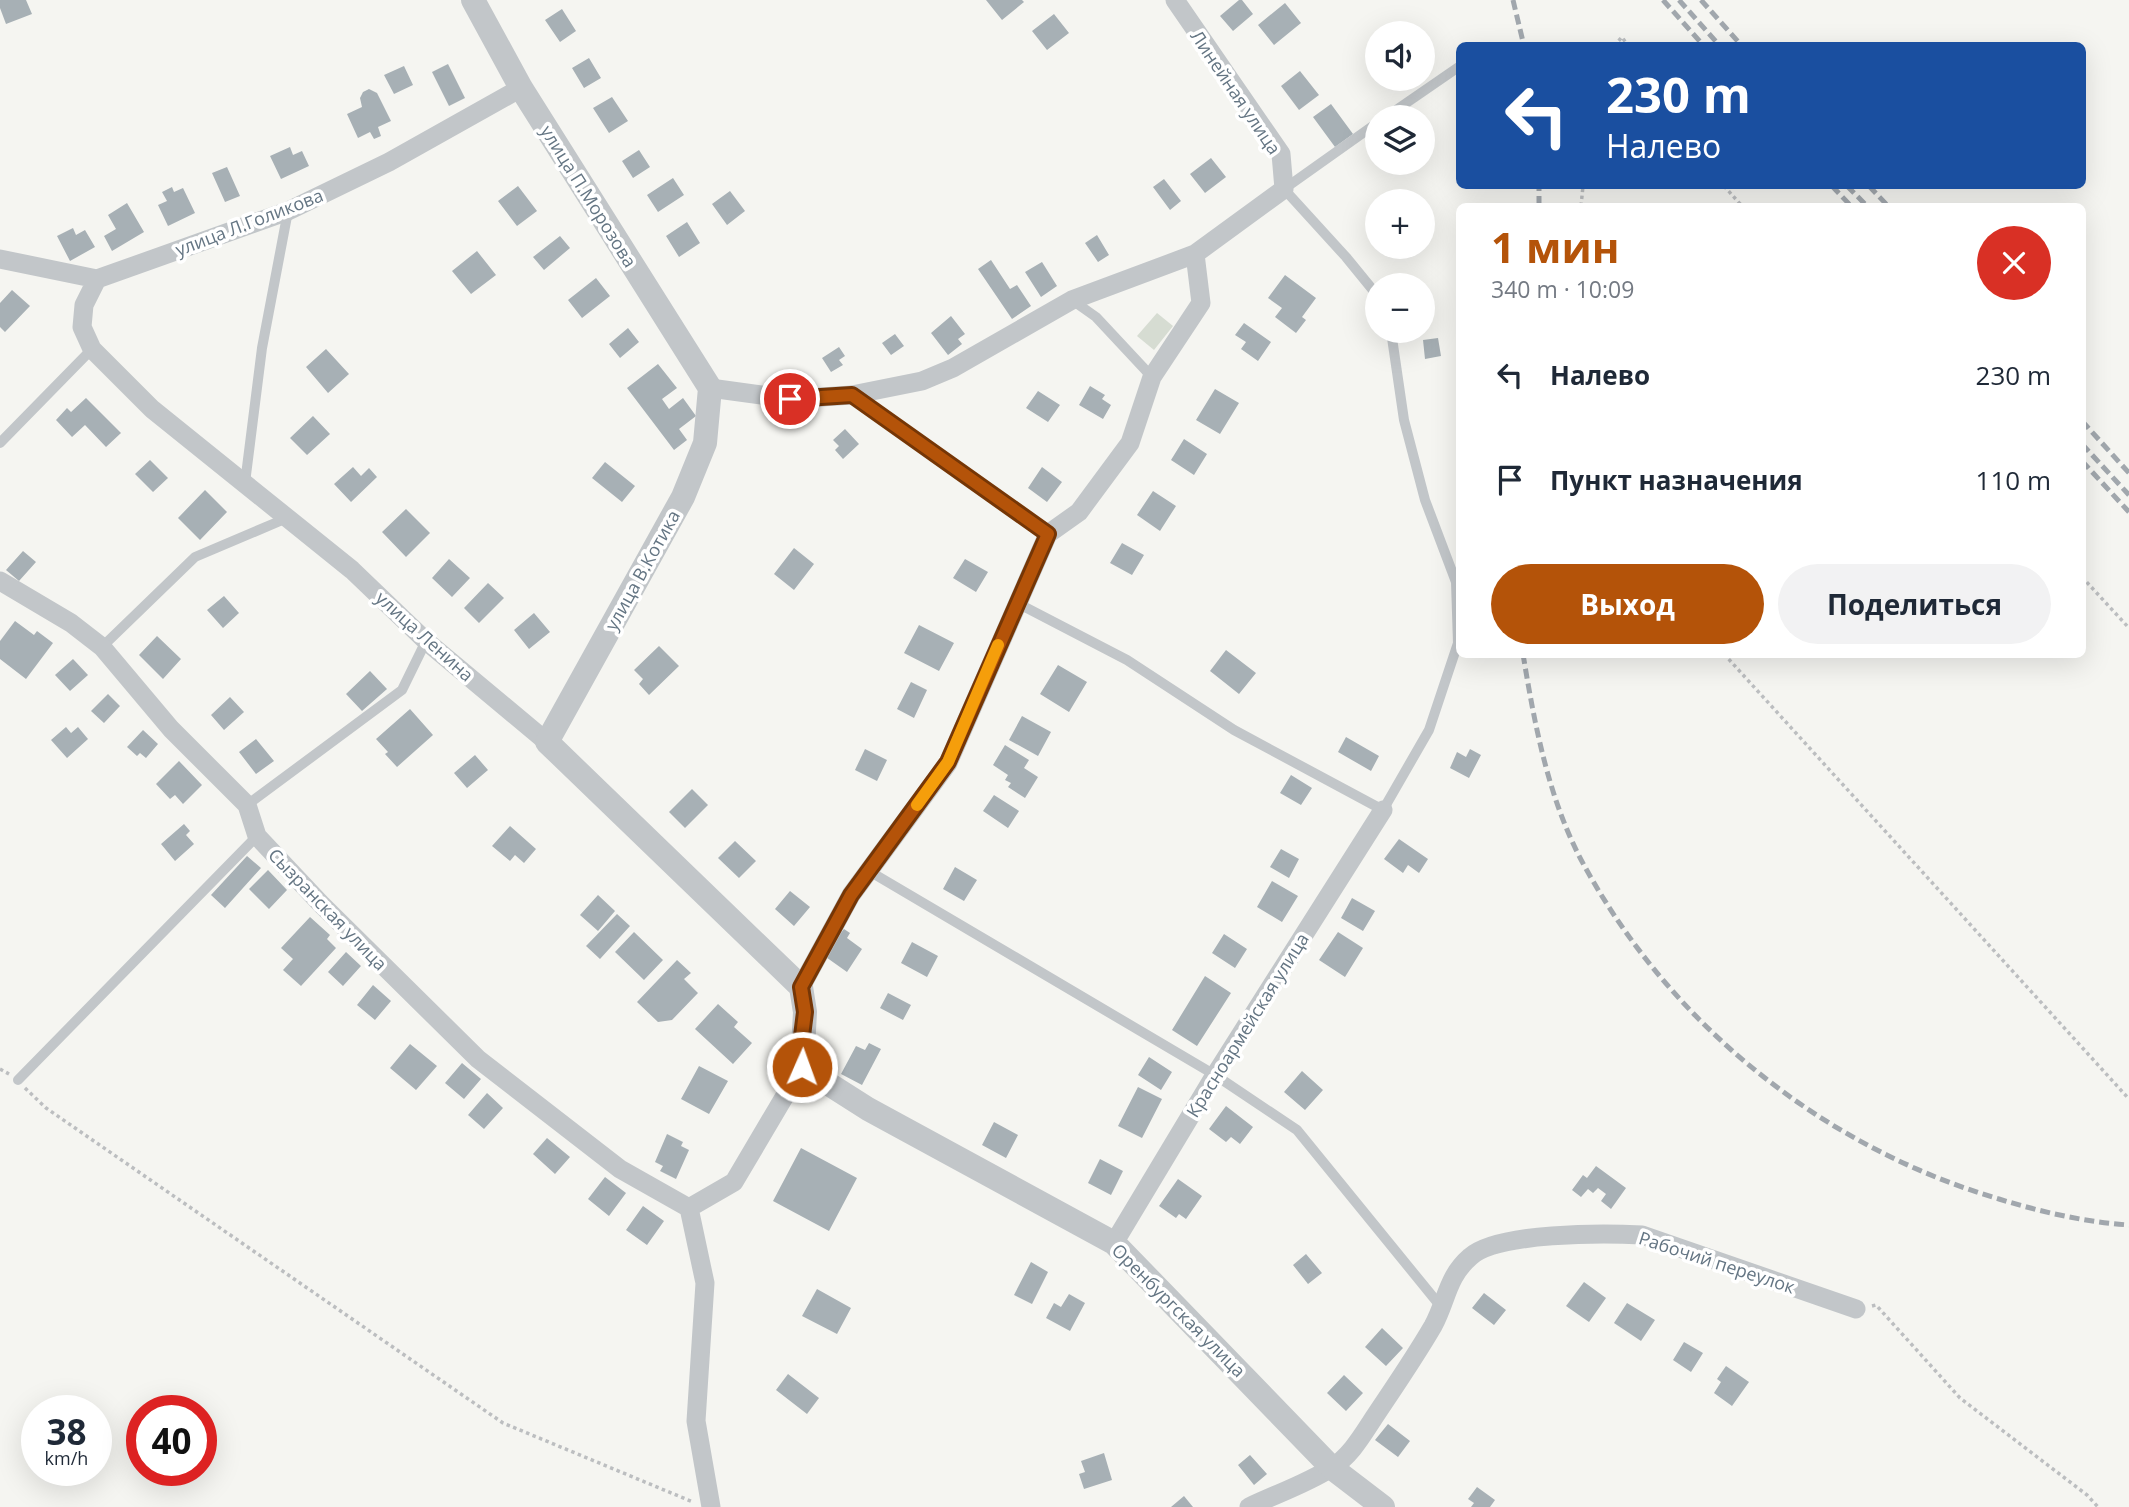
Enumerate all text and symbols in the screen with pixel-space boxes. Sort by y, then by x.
map controls [1365,21,1435,343]
button: sound [1365,21,1435,91]
street label: Линейная улица [1185,25,1287,159]
text: 230 m [1606,61,1751,127]
icon: left [1491,70,1582,161]
button: layers [1365,105,1435,175]
street label: улица П.Морозова [536,120,642,272]
text: Налево [1606,124,1721,167]
street label: улица Л.Голикова [172,183,326,261]
button: + [1365,189,1435,259]
text: 1 мин [1491,218,1619,275]
button: close [1977,226,2051,300]
button: − [1365,273,1435,343]
text: 340 m · 10:09 [1491,273,1634,305]
icon: left [1491,356,1529,394]
text: Налево [1550,357,1650,393]
text: 230 m [1976,357,2051,393]
pin [760,369,820,429]
icon: arrive [771,380,809,418]
icon: arrive [1491,461,1529,499]
text: Пункт назначения [1550,462,1803,498]
text: 110 m [1976,462,2051,498]
street label: улица В.Котика [599,506,685,634]
button: Выход [1491,564,1764,644]
button: Поделиться [1778,564,2051,644]
street label: улица Ленина [371,586,479,686]
street label: Сызранская улица [263,843,393,975]
street label: Красноармейская улица [1180,928,1314,1122]
position arrow [765,1030,839,1104]
street label: Рабочий переулок [1636,1225,1799,1299]
street label: Оренбургская улица [1107,1238,1251,1382]
speed limit sign: 40 [126,1395,217,1486]
text: 38 [46,1408,87,1455]
text: km/h [45,1446,88,1470]

